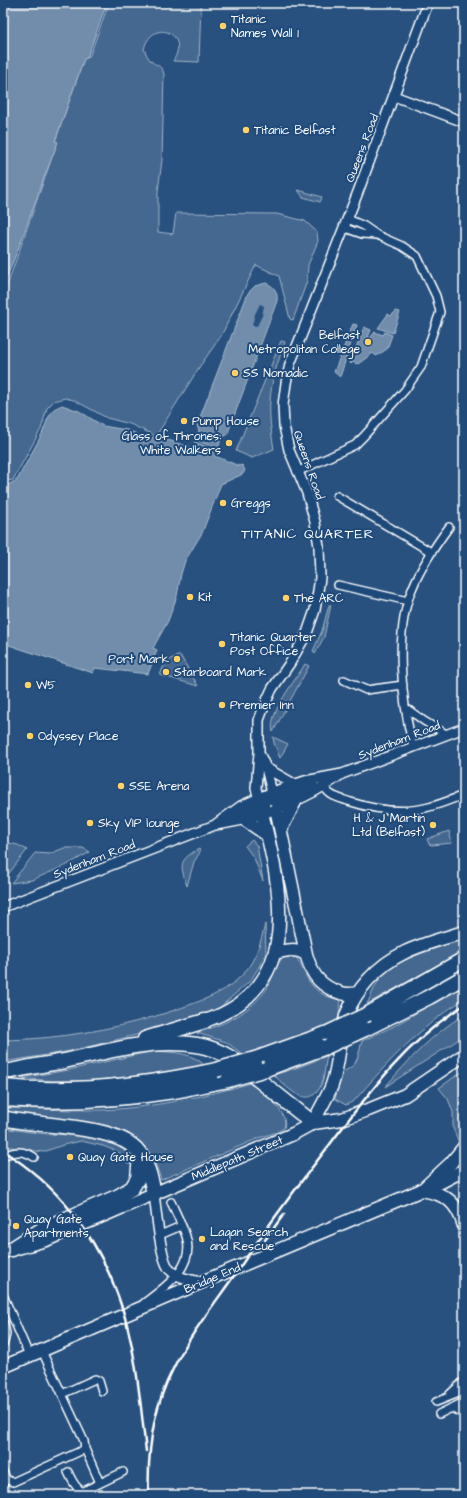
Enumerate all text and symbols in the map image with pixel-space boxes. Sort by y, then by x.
place label: Titanic Names Wall 1 [231,11,299,42]
marker: Titanic Names Wall 1 [218,21,228,31]
street label: Queens Road [342,112,383,185]
place label: Titanic Belfast [254,122,336,139]
marker: Titanic Belfast [241,125,251,135]
place label: Belfast Metropolitan College [248,327,361,359]
marker: Belfast Metropolitan College [363,337,373,347]
place label: SS Nomadic [243,365,309,382]
marker: SS Nomadic [230,368,240,378]
place label: Pump House [192,413,260,430]
marker: Pump House [179,416,189,426]
place label: Glass of Thrones: White Walkers [122,428,221,459]
street label: Queens Road [289,428,328,502]
marker: Glass of Thrones: White Walkers [224,438,234,448]
place label: Greggs [231,495,271,513]
marker: Greggs [218,498,228,508]
district label: TITANIC QUARTER [241,524,375,544]
place label: Kit [198,589,212,606]
place label: The ARC [294,590,344,607]
marker: Kit [185,592,195,602]
marker: The ARC [281,593,291,603]
place label: Titanic Quarter Post Office [230,629,316,660]
marker: Titanic Quarter Post Office [217,639,227,649]
place label: Port Mark [108,651,170,668]
marker: Port Mark [172,654,182,664]
place label: Starboard Mark [174,664,267,681]
marker: Starboard Mark [161,667,171,677]
place label: W5 [36,677,56,694]
marker: W5 [23,680,33,690]
place label: Premier Inn [230,697,294,714]
marker: Premier Inn [217,700,227,710]
street label: Sydenham Road [356,717,443,765]
place label: Odyssey Place [38,728,119,746]
marker: Odyssey Place [25,731,35,741]
place label: SSE Arena [129,778,189,795]
marker: SSE Arena [116,781,126,791]
place label: H & J Martin Ltd (Belfast) [352,810,425,841]
place label: Sky VIP lounge [98,815,180,833]
marker: Sky VIP lounge [85,818,95,828]
marker: H & J Martin Ltd (Belfast) [428,820,438,830]
street label: Sydenham Road [51,836,138,884]
street label: Middlepath Street [189,1131,286,1185]
place label: Quay Gate House [78,1149,174,1167]
marker: Quay Gate House [65,1152,75,1162]
place label: Quay Gate Apartments [24,1211,89,1242]
marker: Quay Gate Apartments [11,1221,21,1231]
place label: Lagan Search and Rescue [210,1224,288,1255]
marker: Lagan Search and Rescue [197,1234,207,1244]
street label: Bridge End [181,1259,243,1299]

